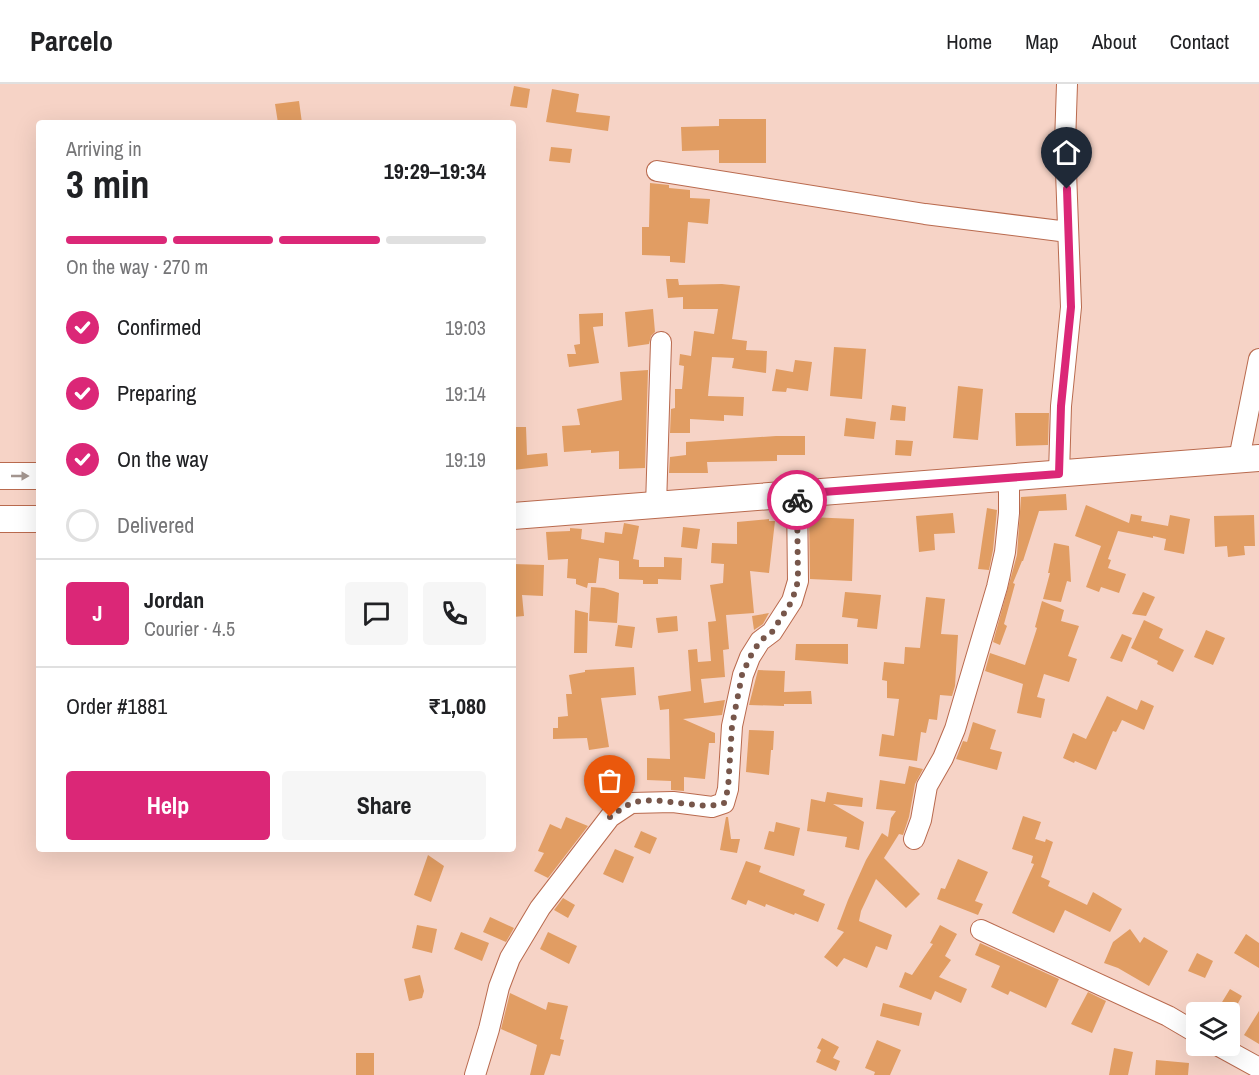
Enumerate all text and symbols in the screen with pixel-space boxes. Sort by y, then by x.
text: Parcelo [30,22,113,60]
text: Home [946,27,992,56]
text: Map [1025,27,1059,56]
text: About [1092,27,1137,56]
text: Contact [1170,27,1229,56]
pin [1041,127,1092,189]
text: Arriving in [66,135,142,162]
icon: home [1050,136,1083,169]
text: 19:29–19:34 [384,156,486,186]
text: 3 min [66,158,150,210]
text: On the way · 270 m [66,253,208,280]
icon: check [66,311,99,344]
text: Confirmed [117,312,201,342]
text: 19:03 [445,314,486,341]
icon: check [66,377,99,410]
text: Preparing [117,378,196,408]
text: 19:14 [445,380,486,407]
icon: check [66,443,99,476]
text: On the way [117,444,208,474]
text: 19:19 [445,446,486,473]
courier [767,470,827,530]
one-way arrow [10,471,29,481]
icon: bike [781,484,814,517]
text: Delivered [117,510,194,540]
button: chat [345,582,408,645]
button: phone [423,582,486,645]
text: Jordan [144,585,204,615]
text: J [92,598,103,628]
text: Courier · 4.5 [144,615,235,642]
text: Order #1881 [66,691,167,721]
text: ₹1,080 [428,691,486,721]
pin [584,755,635,817]
icon: bag [593,764,626,797]
button: Help [66,771,270,840]
button: Share [282,771,486,840]
map controls [1186,1002,1240,1056]
button: layers [1186,1002,1240,1056]

